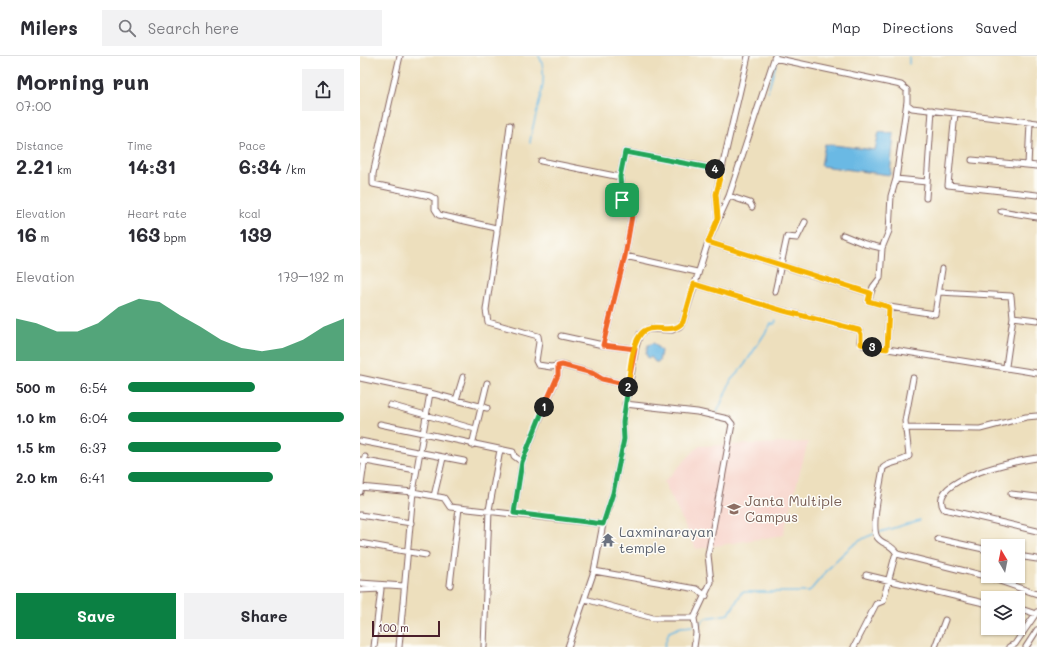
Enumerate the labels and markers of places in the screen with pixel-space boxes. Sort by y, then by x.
pin: 4 [705,159,725,179]
pin [605,183,639,217]
pin: 3 [862,337,882,357]
pin: 2 [618,377,638,397]
pin: 1 [534,397,554,417]
place label: Janta Multiple Campus [745,491,842,526]
school or university icon: Janta Multiple Campus [726,501,742,517]
place label: Laxminarayan temple [619,522,714,557]
temple icon: Laxminarayan temple [600,532,616,548]

